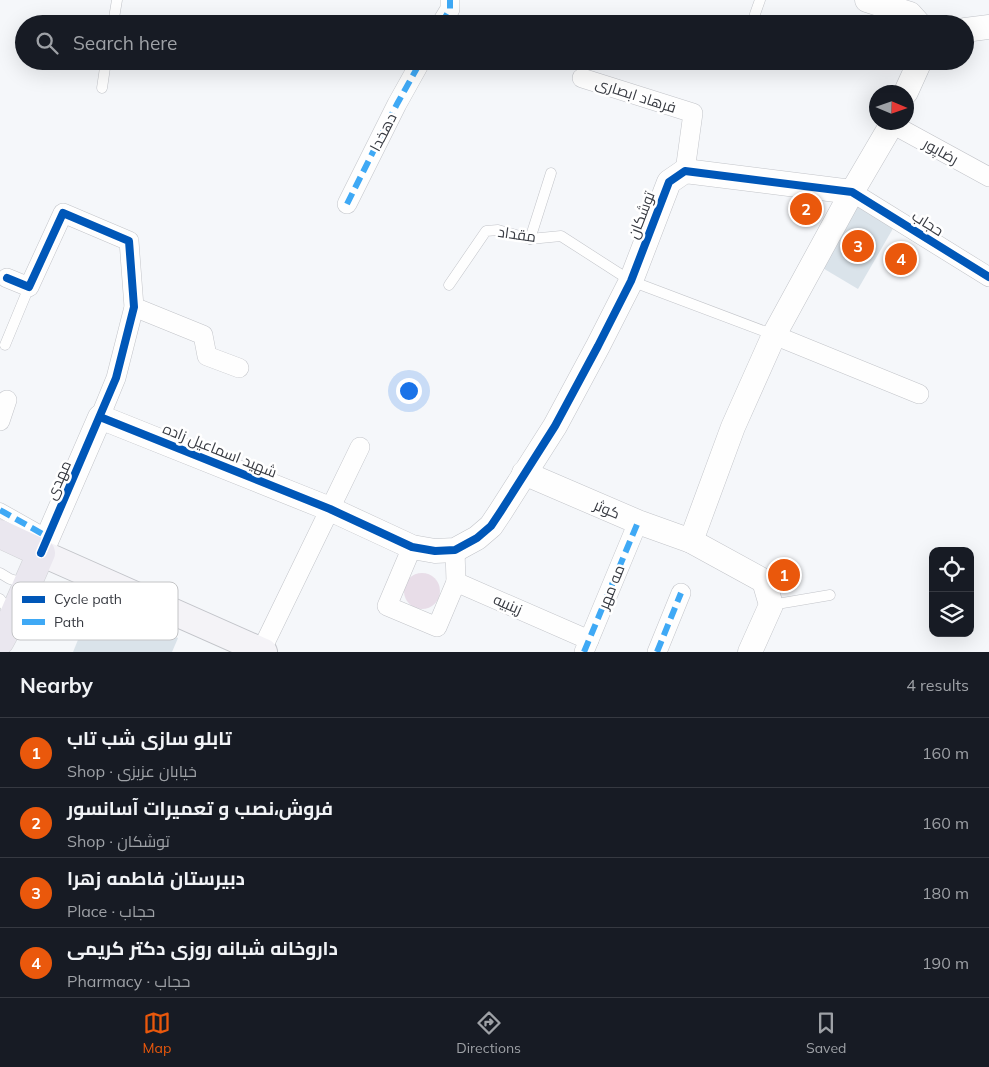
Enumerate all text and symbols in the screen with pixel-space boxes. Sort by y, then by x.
search box [15,15,974,70]
icon: search [33,29,61,57]
text: Search here [73,31,177,55]
street label: فرهاد ابصاری [593,73,679,118]
north arrow [869,85,914,130]
street label: دهخدا [365,110,401,154]
street label: رضاپور [919,133,962,169]
street label: توشکان [623,189,660,242]
pin: 2 [790,190,822,228]
street label: حجاب [909,206,947,240]
street label: مقداد [497,222,537,246]
pin: 3 [842,227,874,265]
pin: 4 [885,240,917,278]
your location [396,378,422,404]
street label: شهید اسماعیل زاده [160,418,280,482]
street label: مهدی [41,457,76,503]
street label: کوثر [590,495,623,523]
map controls [929,547,974,637]
button: locate [929,547,974,592]
pin: 1 [768,556,800,594]
street label: مه مهر [593,562,629,613]
legend [12,582,178,640]
street label: زینبیه [490,589,526,619]
text: Cycle path [54,590,122,608]
button: layers [929,592,974,637]
text: Path [54,613,84,631]
text: Nearby [20,672,93,698]
text: 4 results [906,675,969,695]
text: تابلو سازی شب تاب [67,726,231,750]
text: 1 [31,743,41,763]
text: 160 m [922,743,969,763]
text: Shop · خیابان عزیزی [67,761,197,781]
text: فروش،نصب و تعمیرات آسانسور [67,796,333,820]
text: 2 [31,813,41,833]
text: 160 m [922,813,969,833]
text: Shop · توشکان [67,831,170,851]
text: دبیرستان فاطمه زهرا [67,866,245,890]
text: 3 [31,883,41,903]
text: 180 m [922,883,969,903]
text: Place · حجاب [67,901,155,921]
text: داروخانه شبانه روزی دکتر کریمی [67,936,338,960]
text: 4 [31,953,41,973]
text: 190 m [922,953,969,973]
text: Pharmacy · حجاب [67,971,190,991]
tab: Map [143,1009,171,1057]
tab: Directions [456,1009,521,1057]
tab: Saved [806,1009,846,1057]

